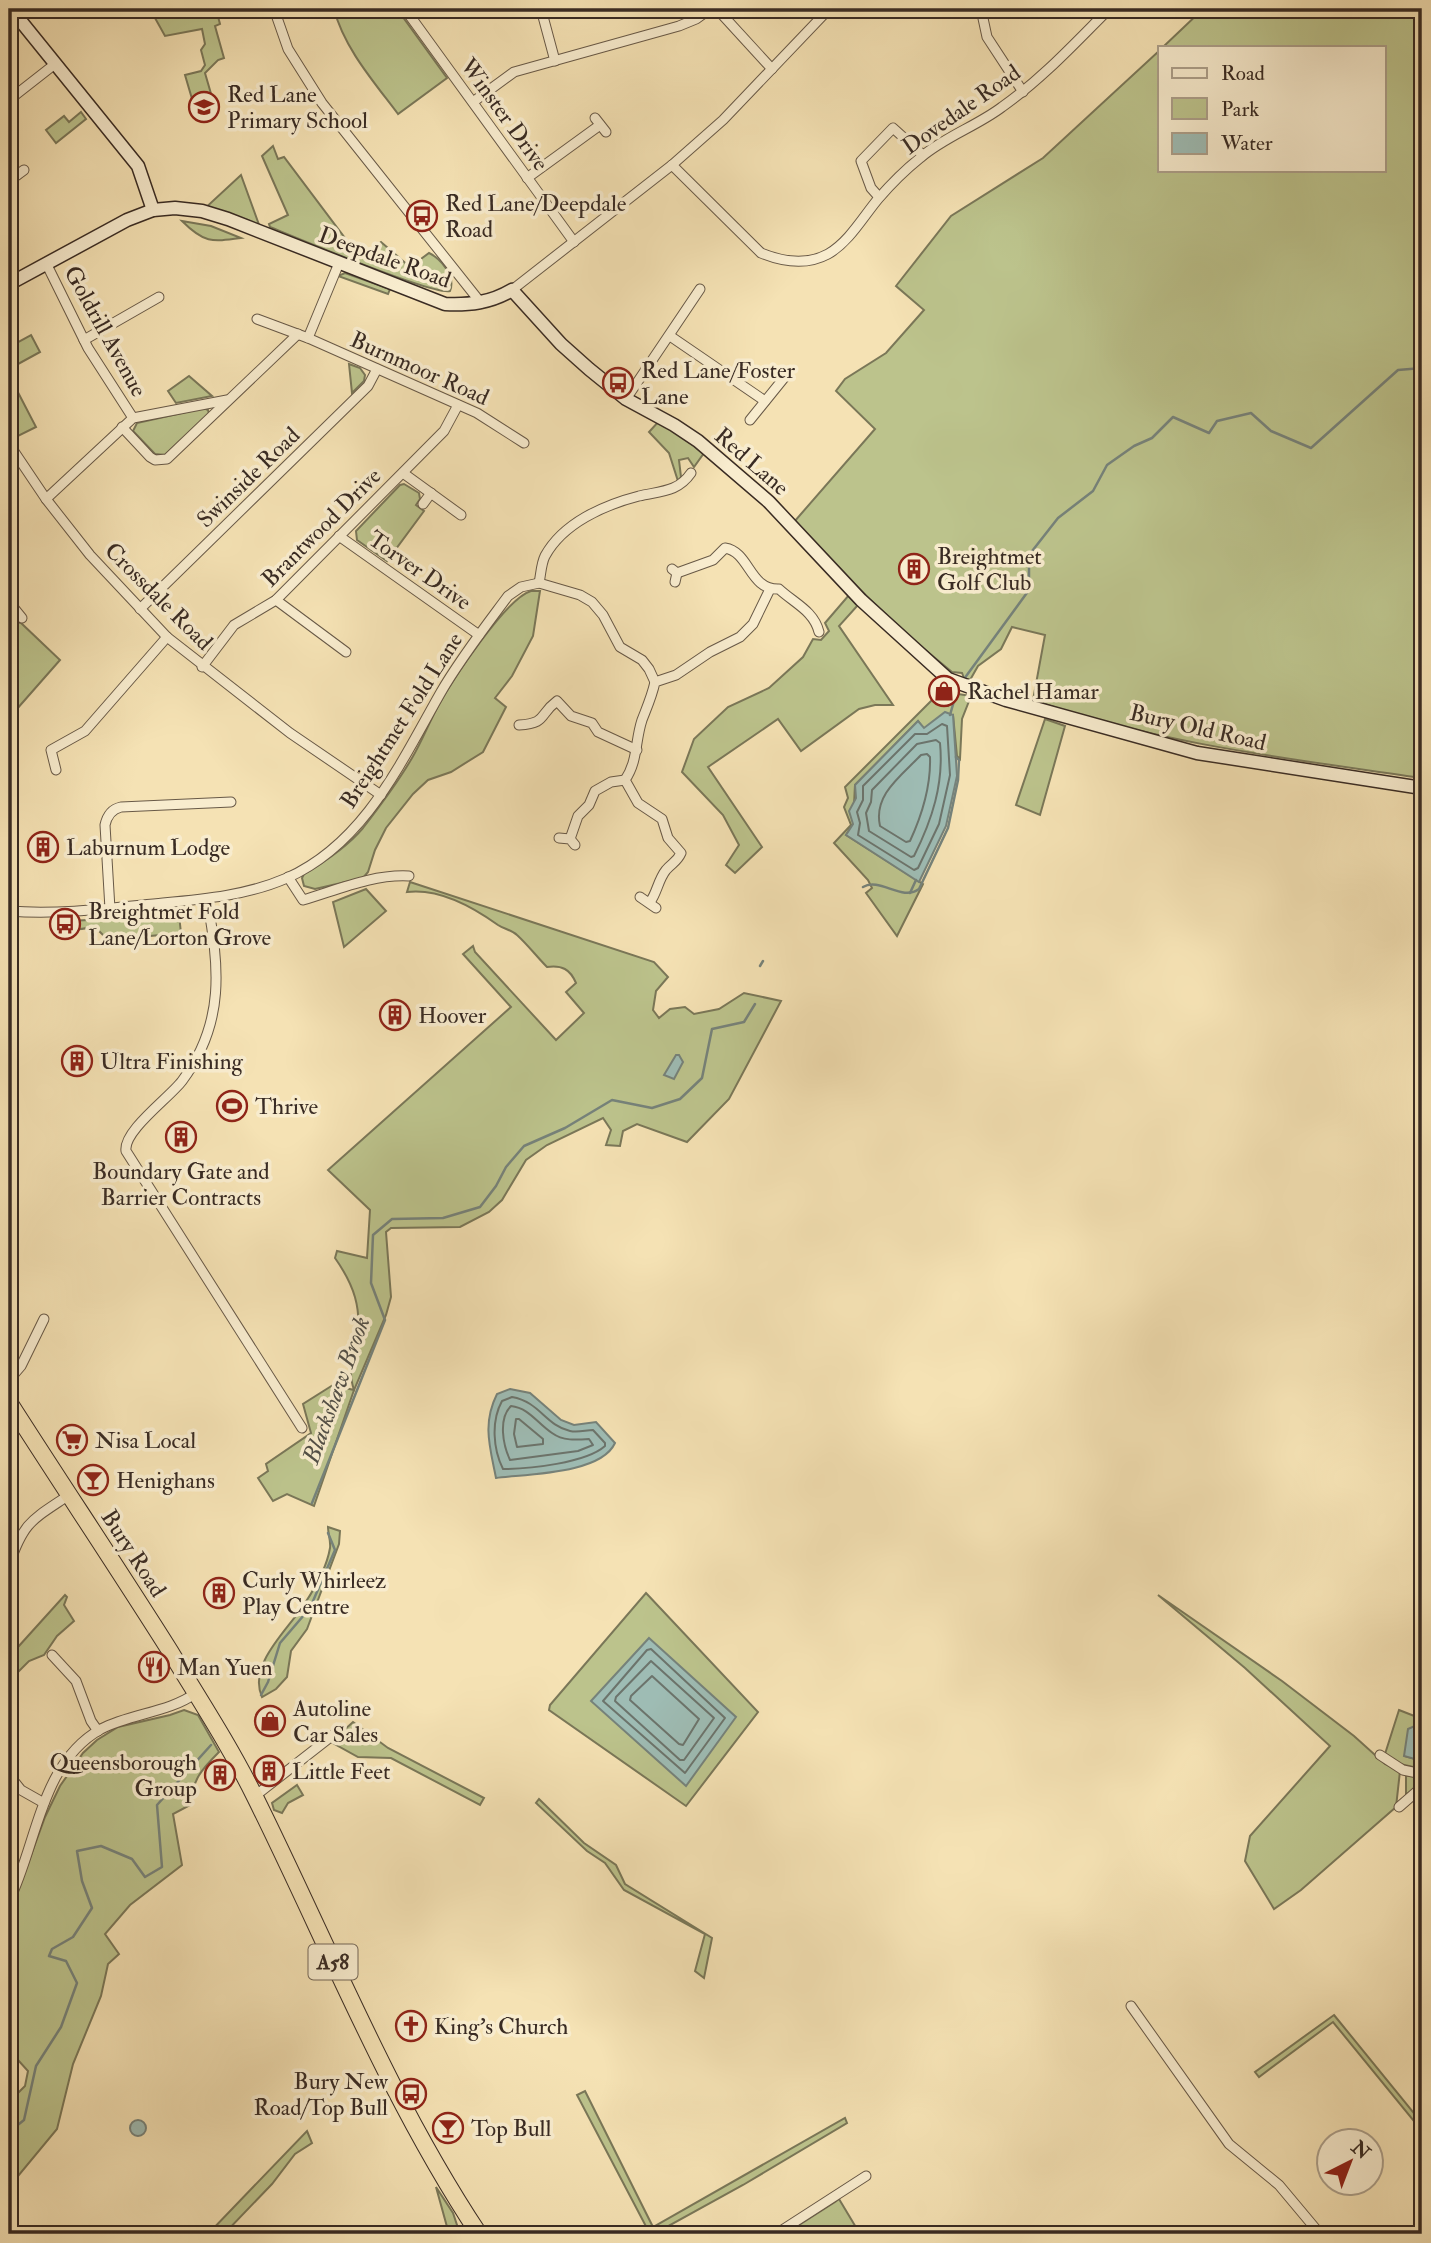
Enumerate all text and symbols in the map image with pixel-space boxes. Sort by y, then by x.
legend [1158,46,1386,172]
street label: Winster Drive [453,51,555,177]
street label: Dovedale Road [896,58,1026,161]
text: Road [1221,60,1266,87]
place label: Red Lane Primary School [227,80,368,135]
school or university icon: Red Lane Primary School [187,90,221,124]
text: Park [1221,96,1259,123]
text: Water [1220,130,1273,157]
place label: Red Lane/Deepdale Road [445,189,627,244]
bus stop icon: Red Lane/Deepdale Road [405,199,439,233]
street label: Deepdale Road [314,220,455,296]
street label: Goldrill Avenue [58,261,154,402]
street label: Burnmoor Road [346,325,494,412]
place label: Red Lane/Foster Lane [641,356,796,411]
bus stop icon: Red Lane/Foster Lane [601,366,635,400]
street label: Swinside Road [191,421,306,534]
street label: Red Lane [708,421,795,502]
street label: Brantwood Drive [256,461,387,593]
street label: Torver Drive [363,524,477,617]
street label: Crossdale Road [99,536,219,656]
place label: Breightmet Golf Club [937,542,1042,597]
building icon: Breightmet Golf Club [897,552,931,586]
street label: Breightmet Fold Lane [334,627,469,814]
shop icon: Rachel Hamar [927,674,961,708]
place label: Rachel Hamar [967,677,1099,706]
street label: Bury Old Road [1127,698,1269,757]
building icon: Laburnum Lodge [26,830,60,864]
place label: Laburnum Lodge [66,833,231,862]
place label: Breightmet Fold Lane/Lorton Grove [88,897,272,952]
bus stop icon: Breightmet Fold Lane/Lorton Grove [48,907,82,941]
building icon: Hoover [378,998,412,1032]
place label: Hoover [418,1001,487,1030]
building icon: Ultra Finishing [60,1044,94,1078]
place label: Ultra Finishing [100,1047,244,1076]
sports icon: Thrive [215,1089,249,1123]
place label: Thrive [255,1092,318,1121]
building icon: Boundary Gate and Barrier Contracts [164,1120,198,1154]
place label: Boundary Gate and Barrier Contracts [92,1157,270,1212]
water label: Blackshaw Brook [295,1312,377,1469]
supermarket icon: Nisa Local [55,1423,89,1457]
place label: Nisa Local [95,1426,196,1455]
bar icon: Henighans [76,1463,110,1497]
place label: Henighans [116,1466,215,1495]
street label: Bury Road [95,1504,173,1603]
place label: Curly Whirleez Play Centre [242,1566,386,1621]
building icon: Curly Whirleez Play Centre [202,1576,236,1610]
restaurant icon: Man Yuen [137,1650,171,1684]
place label: Man Yuen [177,1653,273,1682]
place label: Autoline Car Sales [292,1694,378,1749]
shop icon: Autoline Car Sales [253,1704,287,1738]
place label: Queensborough Group [50,1748,197,1804]
building icon: Little Feet [252,1754,286,1788]
place label: Little Feet [292,1757,390,1786]
building icon: Queensborough Group [203,1758,237,1792]
road number: A58 [308,1944,358,1980]
church icon: King's Church [394,2009,428,2043]
place label: King's Church [434,2012,568,2041]
place label: Bury New Road/Top Bull [254,2067,389,2123]
bus stop icon: Bury New Road/Top Bull [394,2077,428,2111]
bar icon: Top Bull [431,2111,465,2145]
place label: Top Bull [471,2114,552,2144]
north arrow [1316,2128,1386,2198]
text: N [1346,2135,1376,2165]

